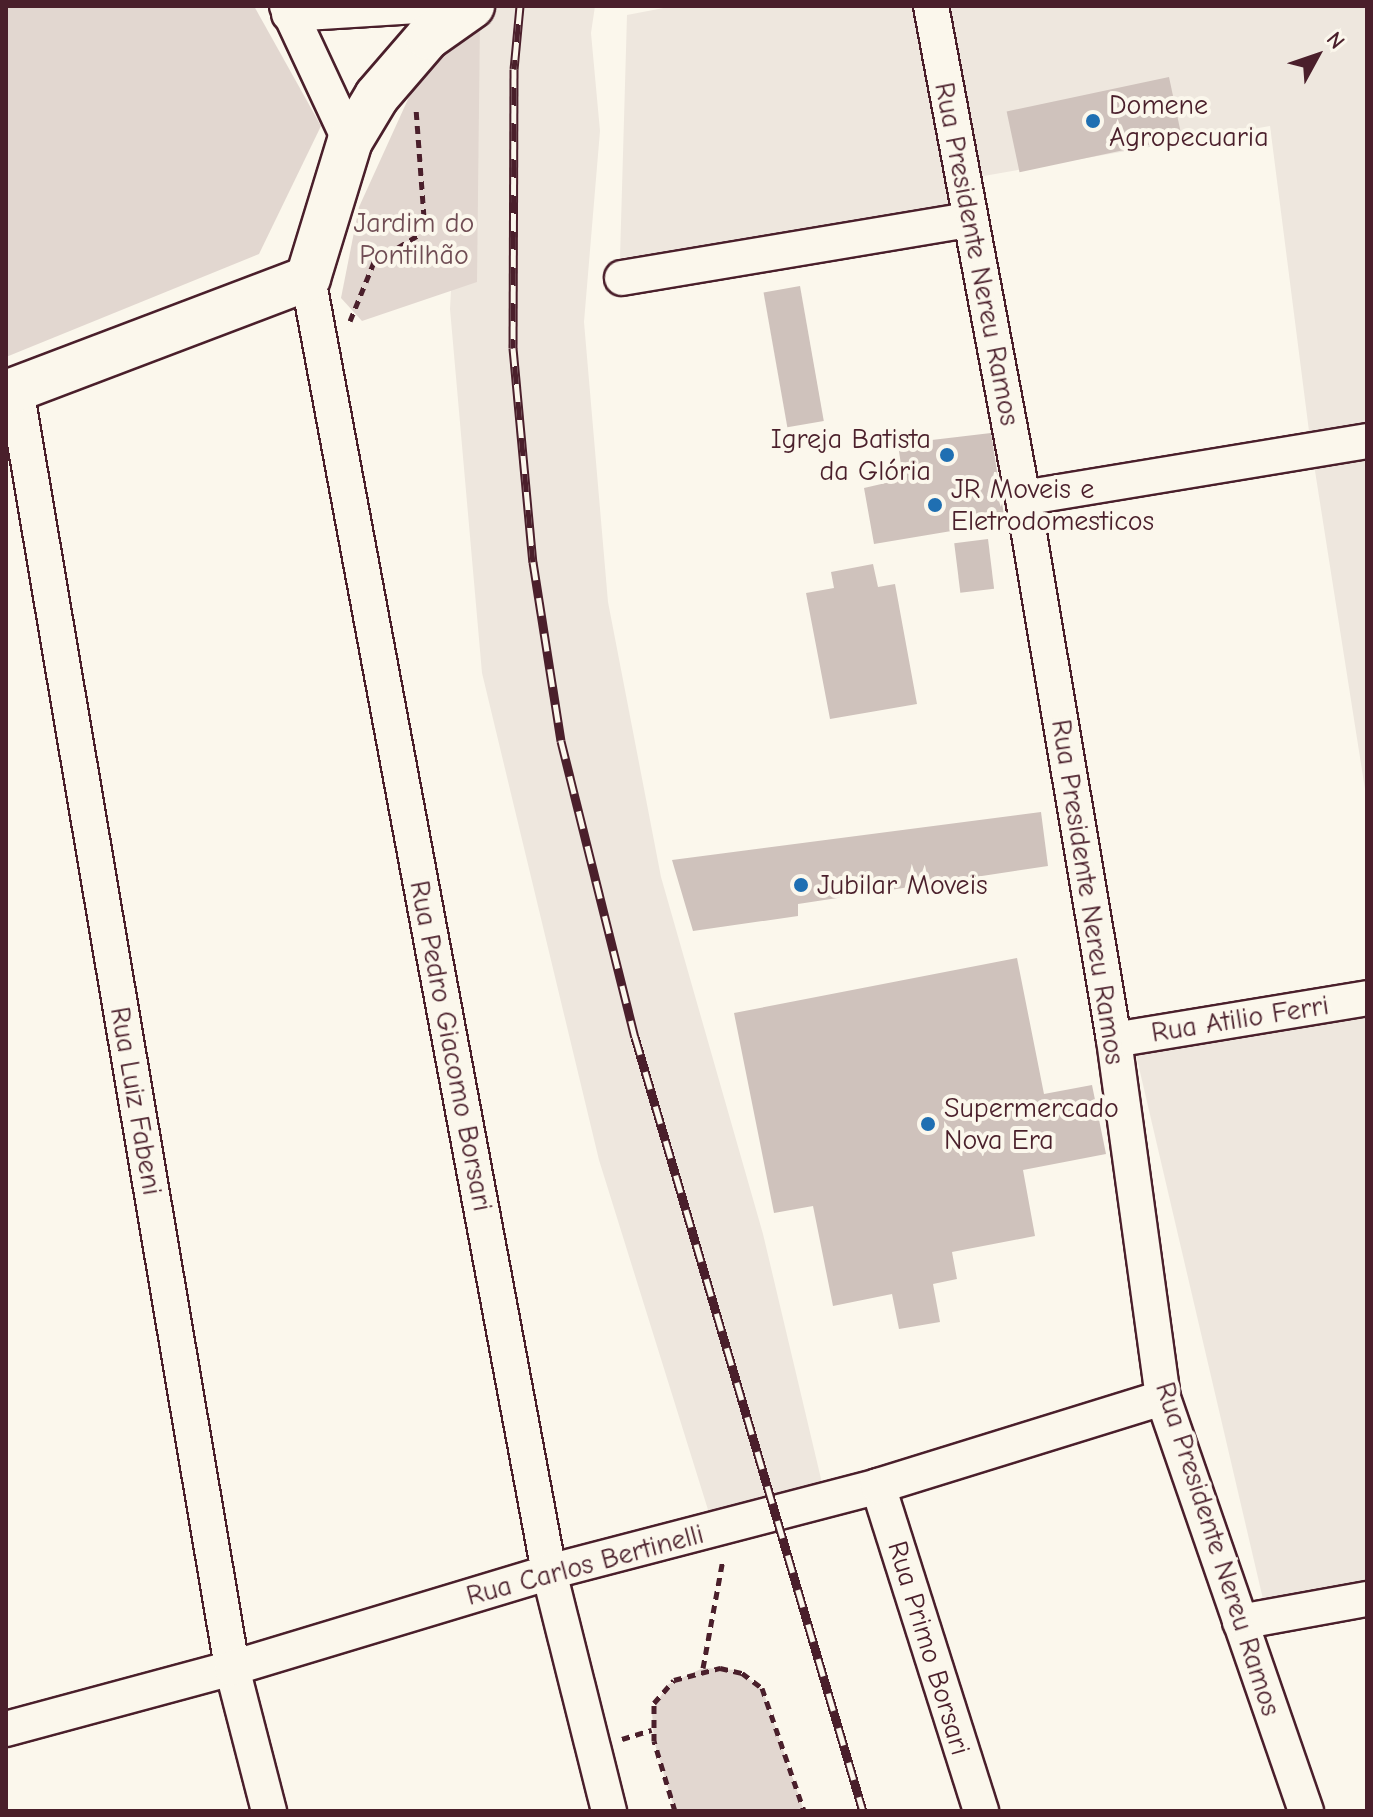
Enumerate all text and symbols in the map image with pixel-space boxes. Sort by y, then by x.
north arrow [1277,16,1357,96]
text: N [1321,27,1350,54]
street label: Rua Presidente Nereu Ramos [927,80,1027,428]
place label: Domene Agropecuaria [1109,88,1269,154]
marker: Domene Agropecuaria [1084,112,1102,130]
park label: Jardim do Pontilhão [354,206,474,272]
place label: Igreja Batista da Glória [771,422,931,488]
marker: Igreja Batista da Glória [938,446,956,464]
place label: JR Moveis e Eletrodomesticos [951,472,1154,538]
marker: JR Moveis e Eletrodomesticos [926,496,944,514]
street label: Rua Presidente Nereu Ramos [1044,717,1132,1067]
place label: Jubilar Moveis [817,868,988,902]
marker: Jubilar Moveis [792,876,810,894]
street label: Rua Pedro Giacomo Borsari [402,878,500,1214]
street label: Rua Atilio Ferri [1149,988,1331,1050]
street label: Rua Luiz Fabeni [103,1004,169,1198]
place label: Supermercado Nova Era [944,1091,1119,1157]
marker: Supermercado Nova Era [919,1115,937,1133]
street label: Rua Presidente Nereu Ramos [1148,1378,1288,1720]
street label: Rua Carlos Bertinelli [463,1517,707,1613]
street label: Rua Primo Borsari [880,1537,978,1759]

